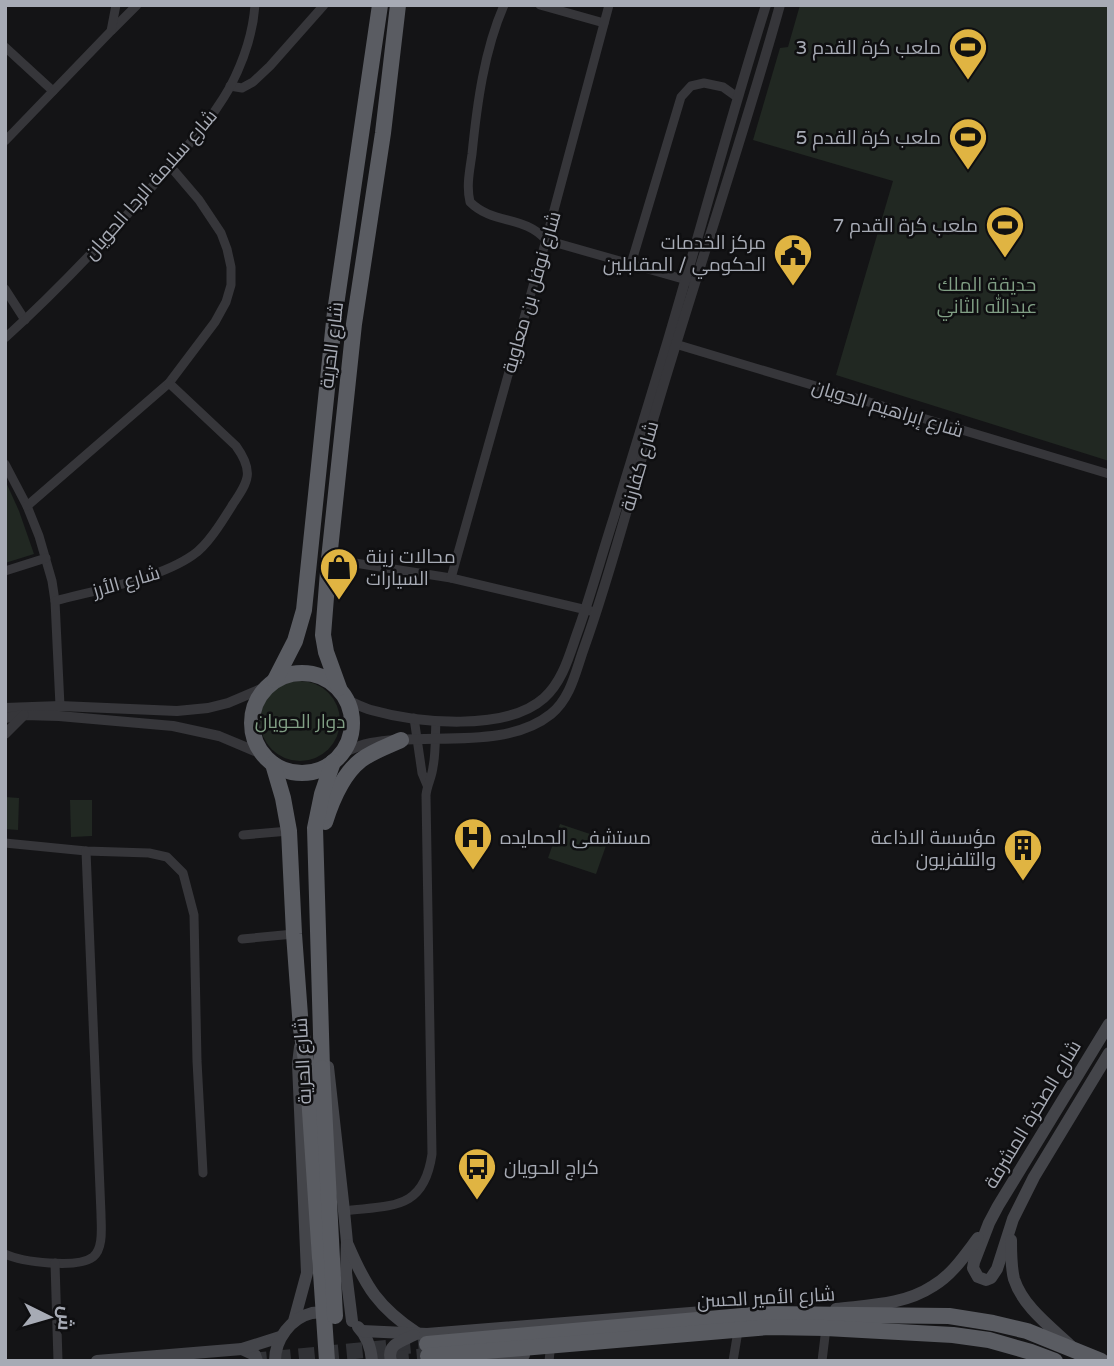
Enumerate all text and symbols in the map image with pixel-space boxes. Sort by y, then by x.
sports icon: ملعب كرة القدم 3 [947,26,989,81]
place label: ملعب كرة القدم 3 [795,37,941,61]
street label: شارع سلامة الرجا الحويان [80,105,223,265]
sports icon: ملعب كرة القدم 5 [947,116,989,171]
place label: ملعب كرة القدم 5 [795,127,941,151]
sports icon: ملعب كرة القدم 7 [984,204,1026,259]
street label: شارع نوفل بن معاوية [498,209,567,376]
place label: ملعب كرة القدم 7 [832,215,978,239]
place label: مركز الخدمات الحكومي / المقابلين [603,232,766,279]
public building icon: مركز الخدمات الحكومي / المقابلين [772,232,814,287]
park label: حديقة الملك عبدالله الثاني [937,274,1037,321]
street label: شارع الحرية [316,301,350,390]
street label: شارع إبراهيم الحويان [809,375,966,444]
street label: شارع كفارنة [617,419,665,514]
shop icon: محالات زينة السيارات [318,546,360,601]
place label: محالات زينة السيارات [366,546,456,590]
street label: شارع الأرز [89,562,163,604]
park label: دوار الحويان [255,711,345,733]
hospital icon: مستشفى الحمايده [452,816,494,871]
place label: مستشفى الحمايده [500,827,651,849]
place label: مؤسسة الاذاعة والتلفزيون [871,827,996,871]
building icon: مؤسسة الاذاعة والتلفزيون [1002,827,1044,882]
street label: شارع الحرية [290,1017,318,1105]
street label: شارع الصخرة المشرفة [980,1036,1087,1194]
bus stop icon: كراج الحويان [456,1146,498,1201]
place label: كراج الحويان [504,1157,599,1181]
north arrow [14,1282,84,1352]
street label: شارع الأمير الحسن [696,1283,836,1315]
text: ش [53,1305,77,1332]

